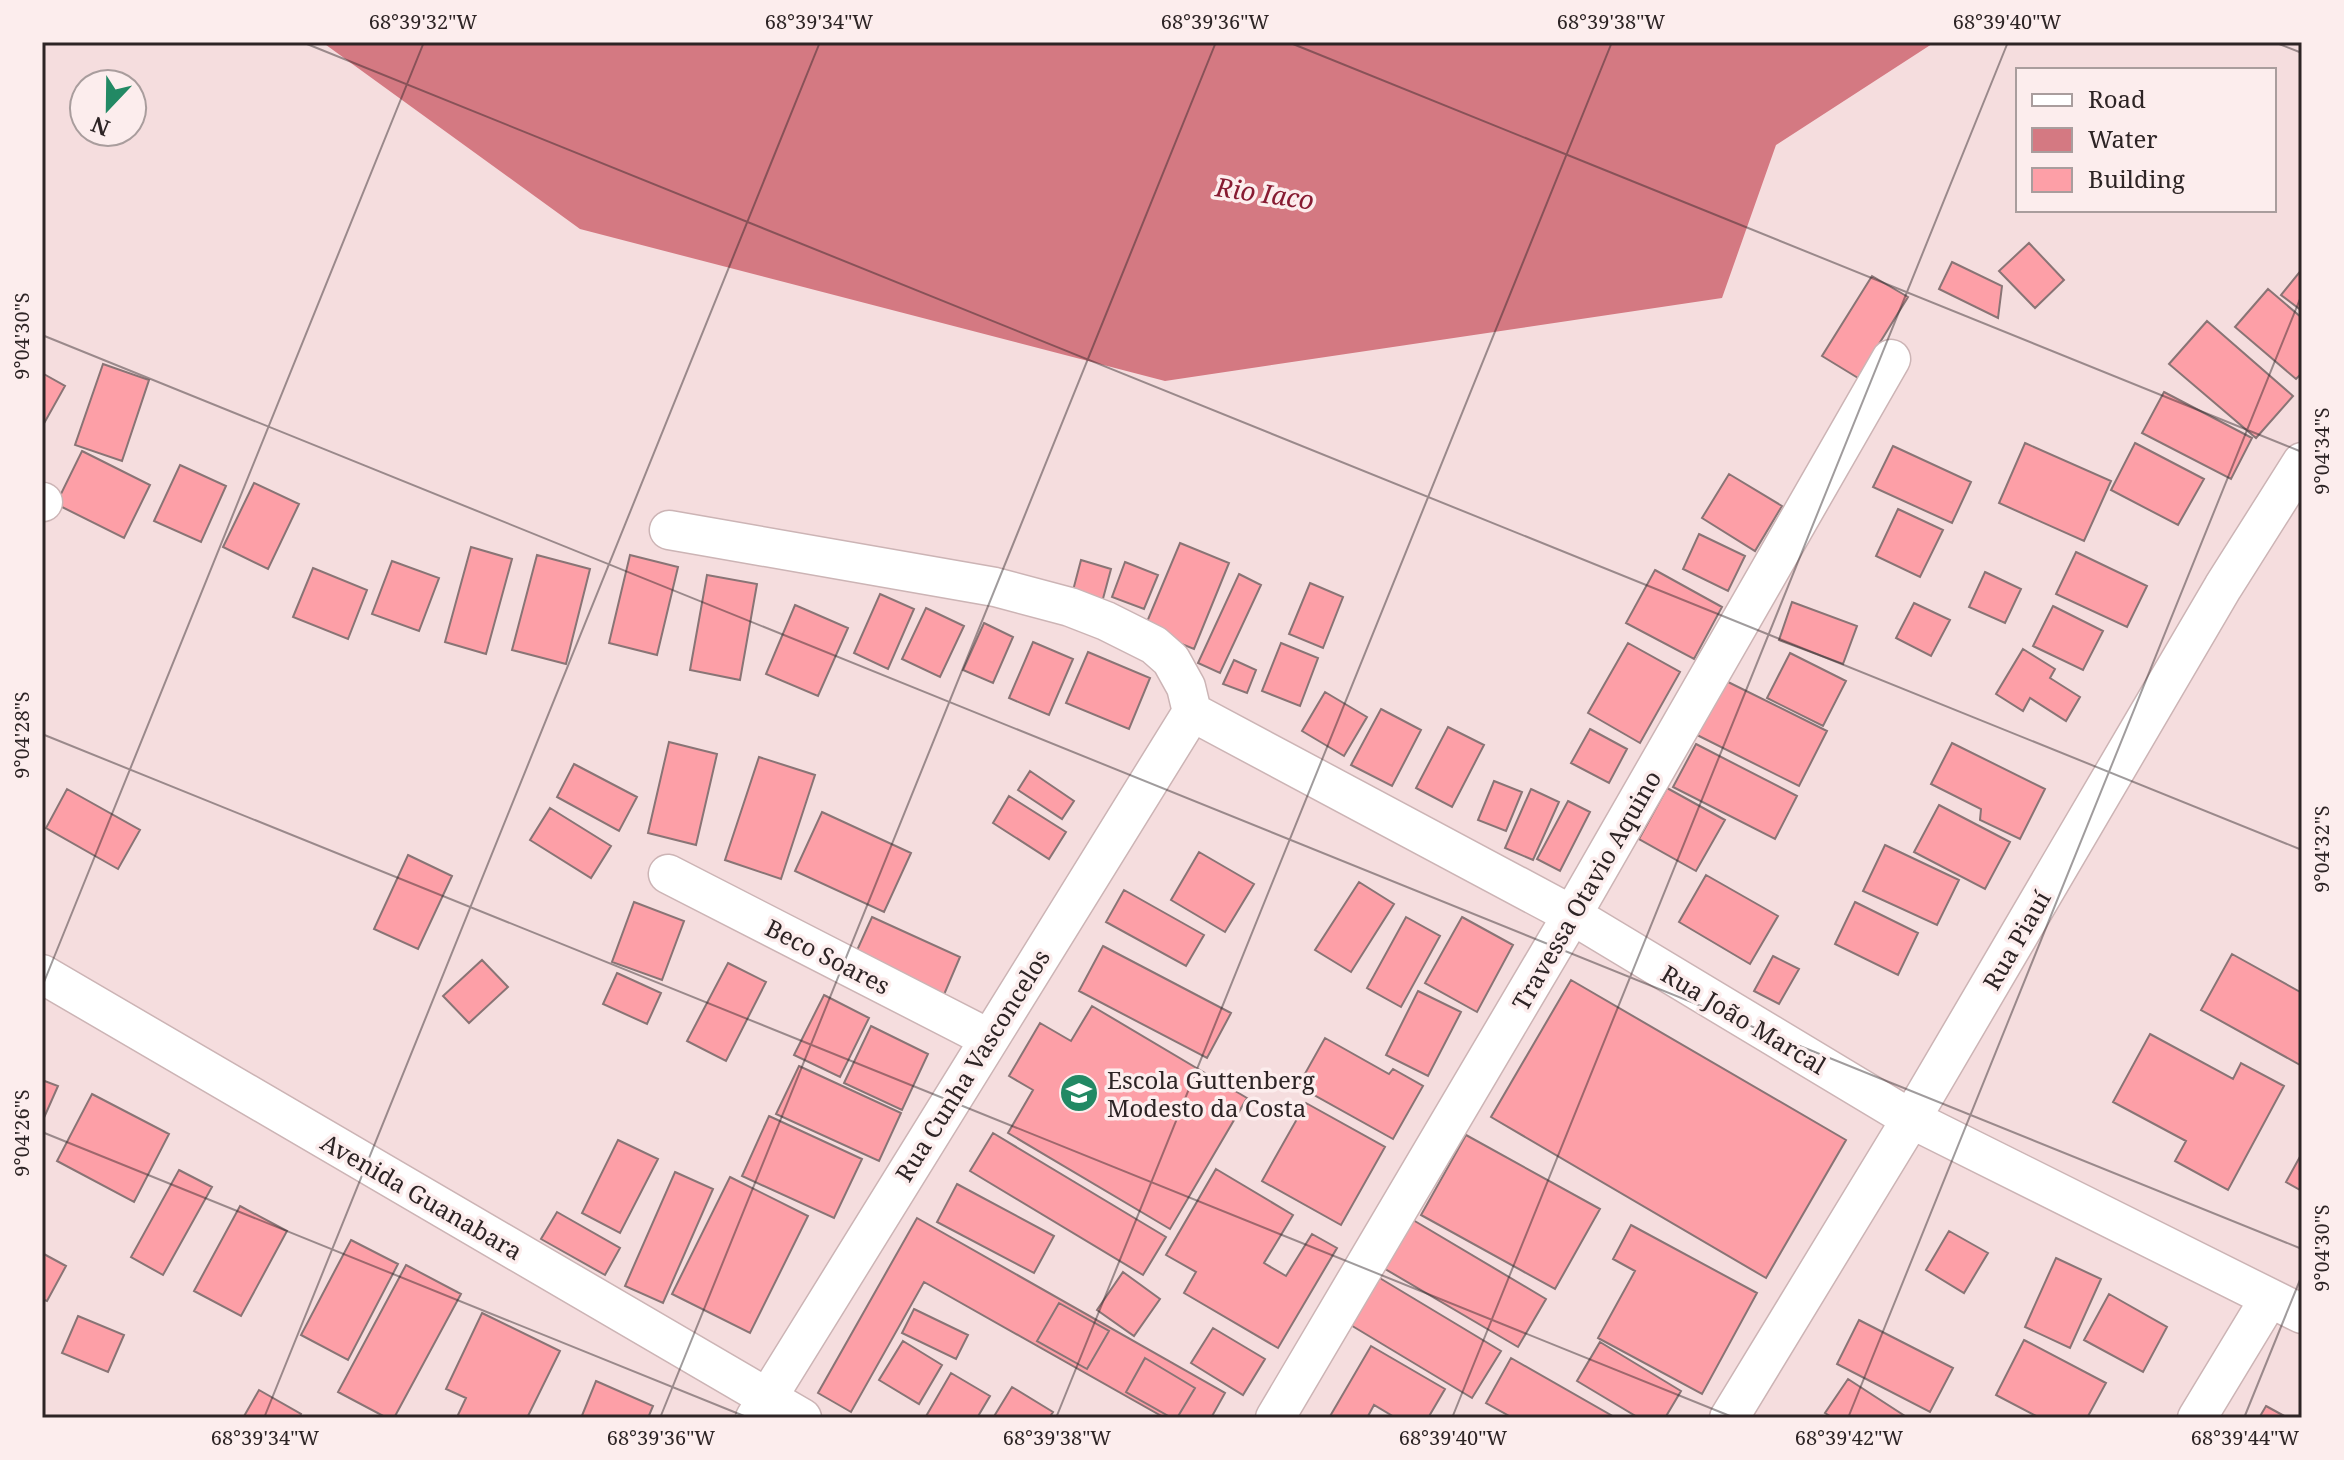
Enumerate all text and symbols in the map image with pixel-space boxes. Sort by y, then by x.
text: 68°39'32"W [369,8,477,35]
text: 68°39'34"W [765,8,873,35]
text: 68°39'36"W [1161,8,1269,35]
text: 68°39'38"W [1557,8,1665,35]
text: 68°39'40"W [1953,8,2061,35]
north arrow [68,68,148,148]
legend [2016,68,2276,212]
text: Road [2088,82,2146,115]
text: N [86,110,114,145]
text: Water [2088,122,2158,155]
text: Building [2088,162,2185,195]
water label: Rio Iaco [1212,168,1317,218]
text: 9°04'30"S [8,292,35,380]
text: 9°04'34"S [2308,407,2335,495]
text: 9°04'28"S [8,691,35,779]
street label: Travessa Otavio Aquino [1504,764,1668,1016]
text: 9°04'32"S [2308,805,2335,893]
street label: Rua Piauí [1974,884,2058,996]
street label: Beco Soares [760,910,896,1002]
street label: Rua Cunha Vasconcelos [887,943,1057,1187]
street label: Rua João Marcal [1655,957,1833,1082]
place label: Escola Guttenberg Modesto da Costa [1107,1063,1315,1124]
school or university icon: Escola Guttenberg Modesto da Costa [1058,1072,1100,1114]
text: 9°04'26"S [8,1089,35,1177]
street label: Avenida Guanabara [315,1125,529,1267]
text: 9°04'30"S [2308,1204,2335,1292]
text: 68°39'34"W [211,1424,319,1451]
text: 68°39'36"W [607,1424,715,1451]
text: 68°39'38"W [1003,1424,1111,1451]
text: 68°39'40"W [1399,1424,1507,1451]
text: 68°39'42"W [1795,1424,1903,1451]
text: 68°39'44"W [2191,1424,2299,1451]

